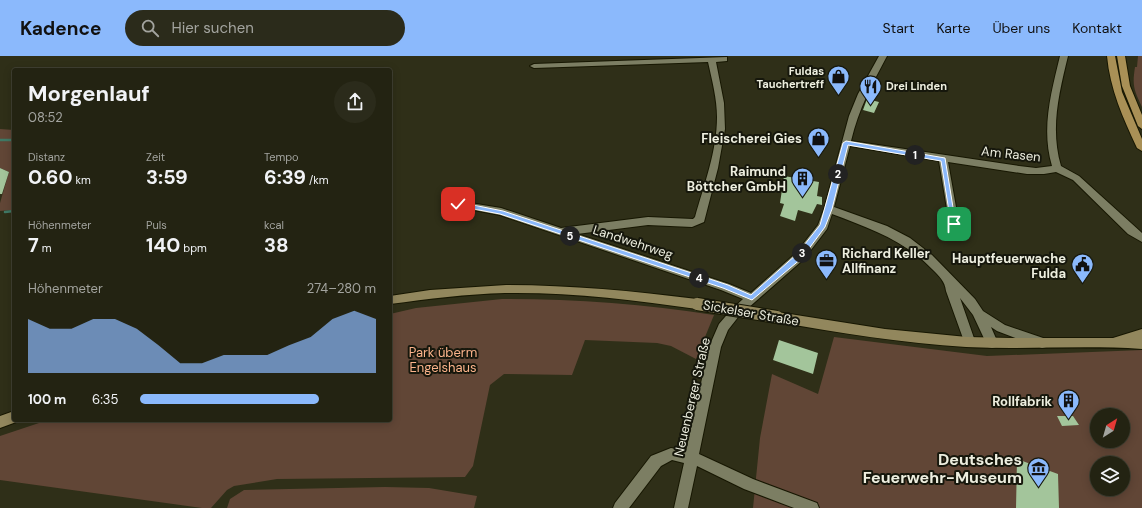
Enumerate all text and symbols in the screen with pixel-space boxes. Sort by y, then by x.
search box [125,10,405,46]
text: Kadence [20,16,101,41]
icon: search [139,17,161,39]
text: Hier suchen [171,18,254,38]
text: Start [883,19,914,37]
text: Karte [936,19,970,37]
text: Über uns [992,19,1050,37]
text: Kontakt [1072,19,1122,37]
place label: Fuldas Tauchertreff [757,64,824,91]
shop icon: Fuldas Tauchertreff [826,64,852,97]
restaurant icon: Drei Linden [857,73,883,106]
text: Morgenlauf [28,79,150,108]
place label: Drei Linden [886,79,947,93]
button: share [334,81,376,123]
text: 08:52 [28,109,63,126]
shop icon: Fleischerei Gies [805,125,831,158]
place label: Fleischerei Gies [701,130,802,147]
street label: Am Rasen [980,142,1042,166]
pin: 1 [905,145,925,165]
text: 1 [913,148,917,162]
text: Distanz [28,150,65,164]
text: Zeit [146,150,165,164]
text: Tempo [264,150,299,164]
place label: Raimund Böttcher GmbH [687,163,786,195]
text: 0.60 [28,164,72,190]
text: 3:59 [146,164,188,190]
text: 6:39 [264,164,306,190]
pin: 2 [828,164,848,184]
building icon: Raimund Böttcher GmbH [789,165,815,198]
text: 2 [835,167,841,181]
text: km [72,173,91,187]
text: /km [306,173,329,187]
pin [441,187,475,221]
icon: check [447,193,469,215]
pin [937,207,971,241]
icon: arrive [943,213,965,235]
text: Höhenmeter [28,218,91,232]
text: Puls [146,218,167,232]
text: kcal [264,218,284,232]
street label: Landwehrweg [591,221,675,263]
pin: 5 [560,226,580,246]
text: 5 [567,229,573,243]
text: 7 [28,232,39,258]
text: 140 [146,232,180,258]
text: 38 [264,232,289,258]
text: m [39,241,51,255]
text: bpm [180,241,207,255]
pin: 3 [792,243,812,263]
place label: Richard Keller Allfinanz [842,245,931,277]
text: 3 [799,246,805,260]
office icon: Richard Keller Allfinanz [813,247,839,280]
place label: Hauptfeuerwache Fulda [952,250,1066,282]
public building icon: Hauptfeuerwache Fulda [1069,252,1095,285]
pin: 4 [689,268,709,288]
text: 4 [695,271,703,285]
text: Höhenmeter [28,280,103,297]
text: 274–280 m [307,280,376,297]
street label: Sickelser Straße [702,296,800,330]
street label: Neuenberger Straße [670,336,714,458]
park label: Park überm Engelshaus [409,344,477,376]
building icon: Rollfabrik [1055,388,1081,421]
text: 100 m [28,391,66,408]
text: 6:35 [92,391,118,408]
place label: Rollfabrik [992,393,1052,410]
north arrow [1090,408,1130,448]
map controls [1090,408,1130,496]
place label: Deutsches Feuerwehr-Museum [863,449,1022,488]
museum icon: Deutsches Feuerwehr-Museum [1025,455,1051,488]
button: layers [1090,456,1130,496]

